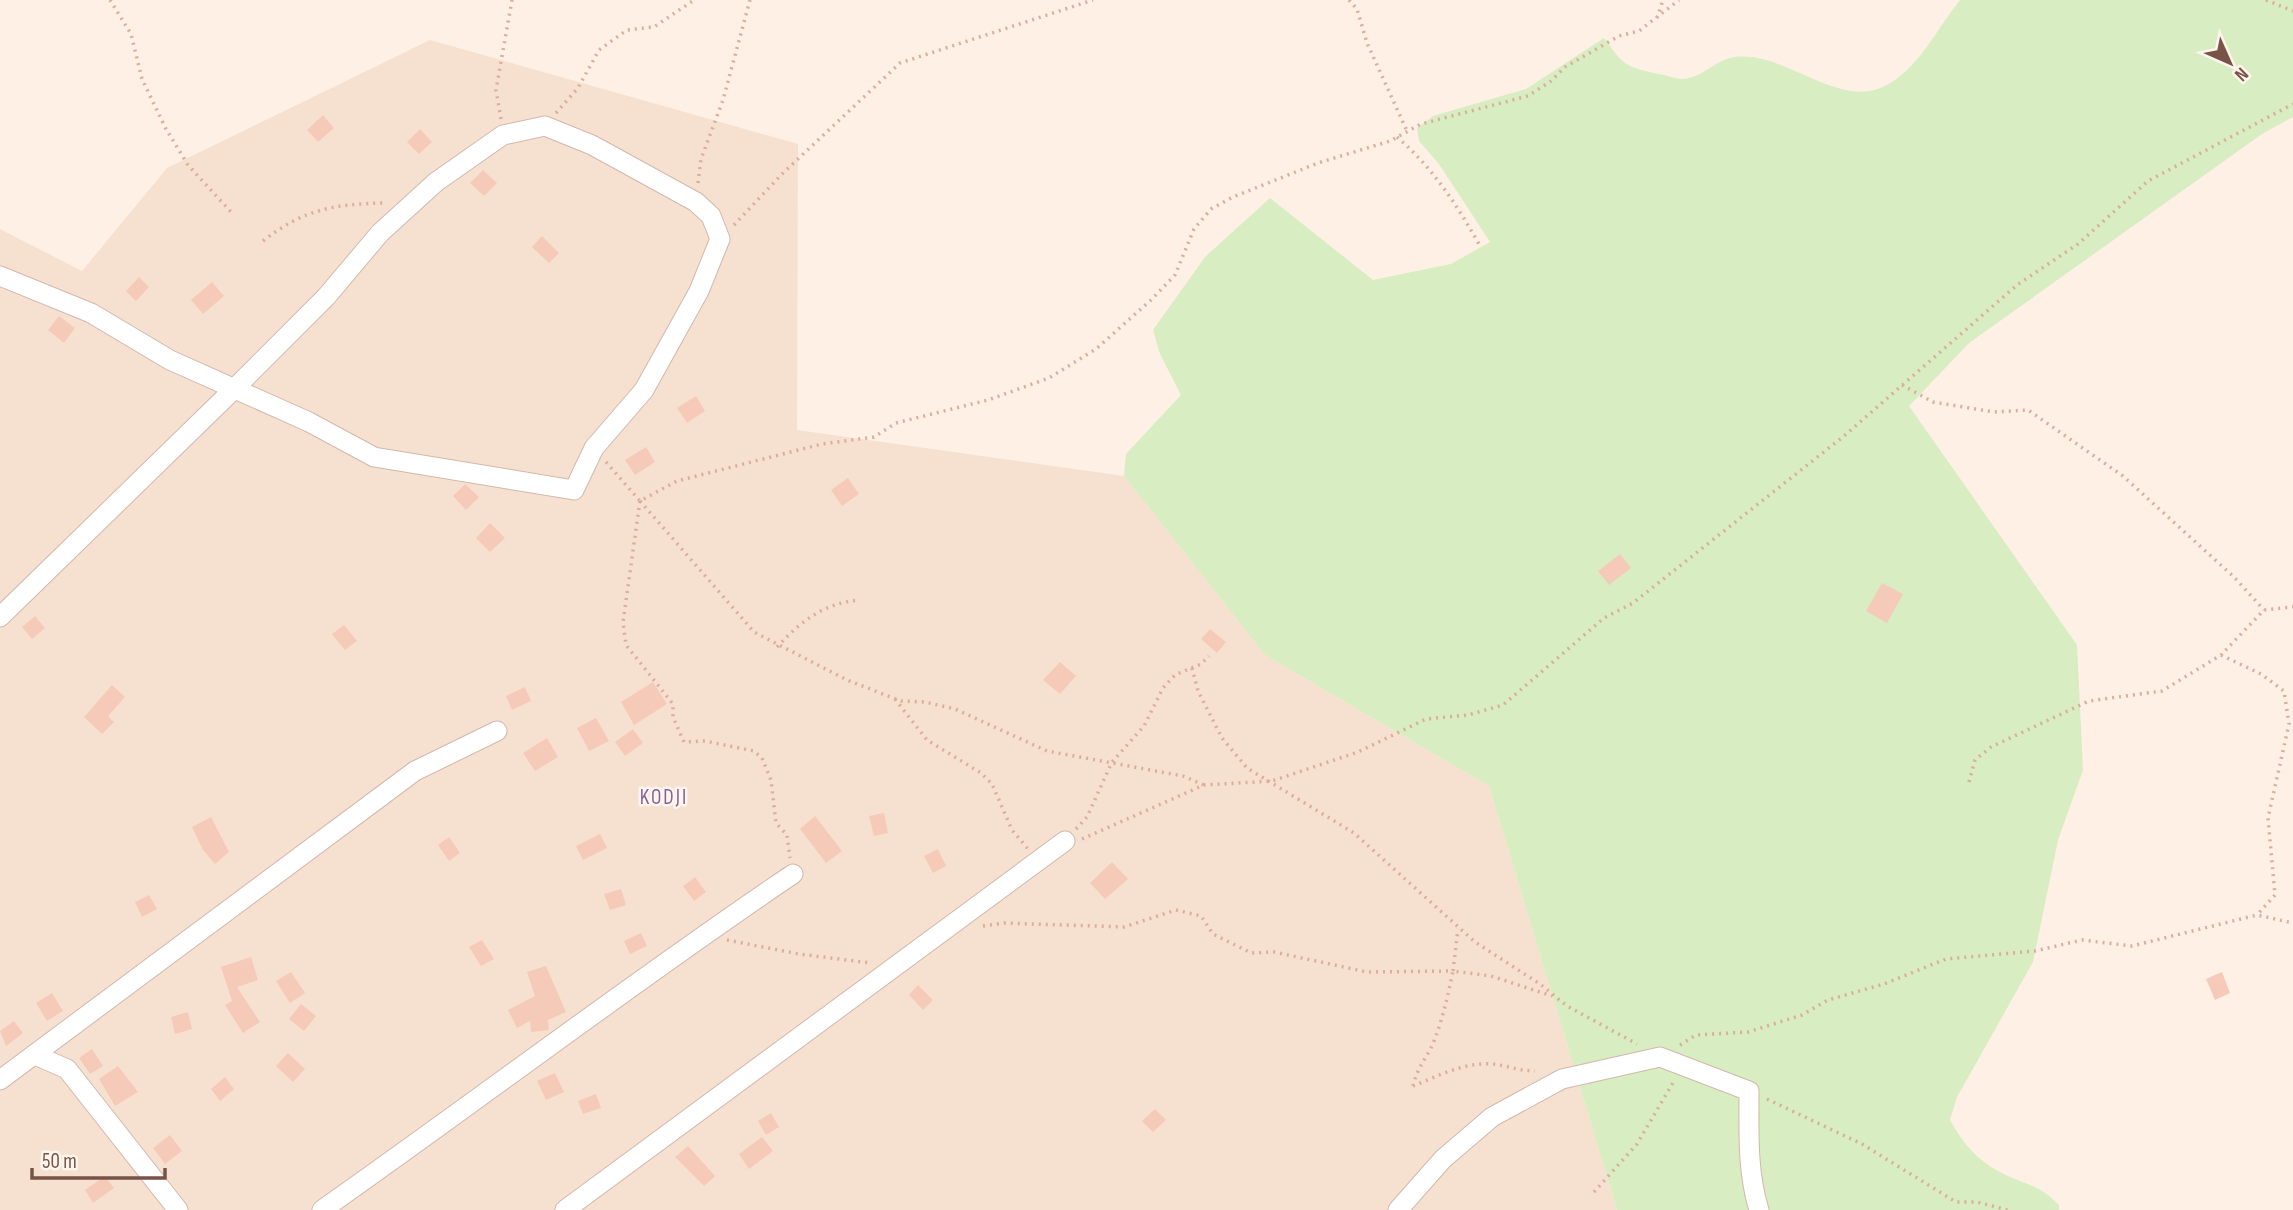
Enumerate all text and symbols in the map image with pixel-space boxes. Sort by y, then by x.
north arrow [2195,28,2265,98]
text: N [2229,62,2253,86]
district label: KODJI [640,785,688,810]
scale bar [32,1136,164,1180]
text: 50 m [42,1149,77,1174]

